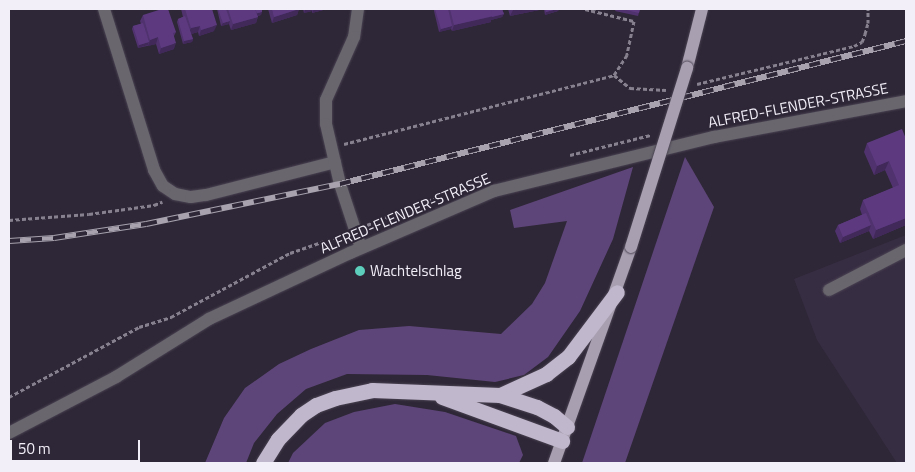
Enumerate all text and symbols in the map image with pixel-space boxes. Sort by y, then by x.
street label: ALFRED-FLENDER-STRASSE [706,79,890,131]
street label: ALFRED-FLENDER-STRASSE [317,169,493,257]
place label: Wachtelschlag [370,262,462,280]
marker: Wachtelschlag [354,265,366,277]
scale bar [12,430,142,462]
text: 50 m [18,437,51,460]

